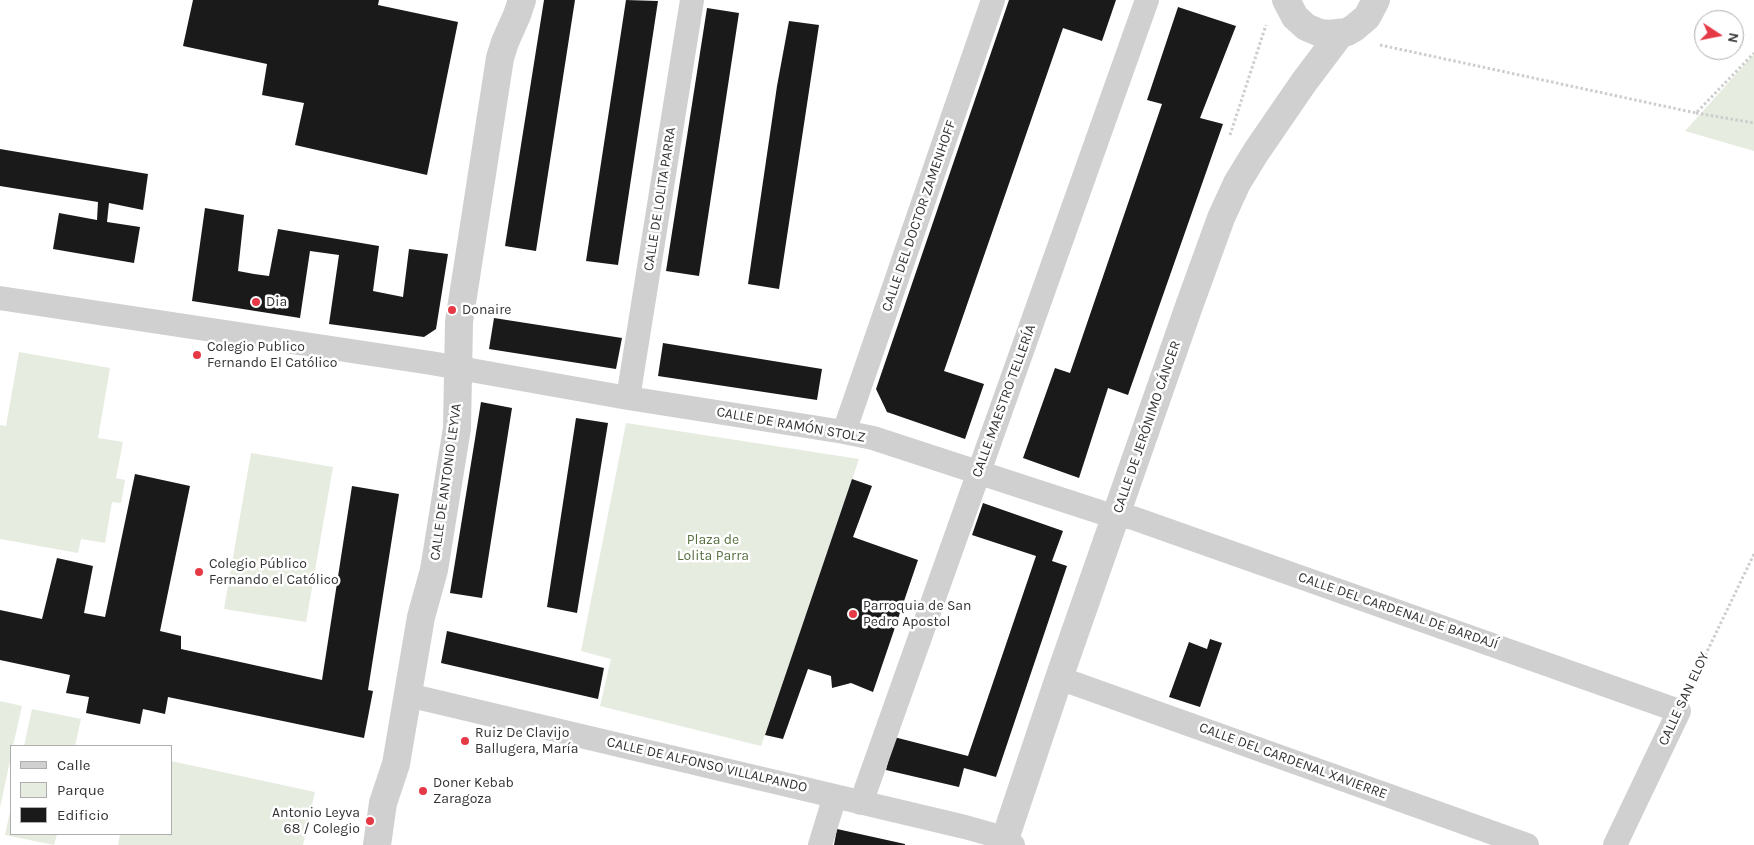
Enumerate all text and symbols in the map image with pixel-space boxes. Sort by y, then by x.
north arrow [1694,10,1744,60]
text: N [1724,31,1743,44]
street label: CALLE DEL DOCTOR ZAMENHOFF [878,118,960,314]
street label: CALLE DE LOLITA PARRA [640,126,680,272]
place label: Dia [266,294,287,310]
marker: Dia [250,296,262,308]
place label: Donaire [462,302,511,318]
marker: Donaire [446,304,458,316]
street label: CALLE MAESTRO TELLERÍA [968,322,1040,480]
place label: Colegio Publico Fernando El Católico [207,339,337,372]
street label: CALLE DE JERÓNIMO CÁNCER [1110,339,1184,515]
marker: Colegio Publico Fernando El Católico [191,349,203,361]
street label: CALLE DE ANTONIO LEYVA [427,402,465,562]
street label: CALLE DE RAMÓN STOLZ [715,404,867,446]
park label: Plaza de Lolita Parra [677,532,749,564]
place label: Colegio Público Fernando el Católico [209,556,339,588]
marker: Colegio Público Fernando el Católico [193,566,205,578]
street label: CALLE DEL CARDENAL DE BARDAJÍ [1296,569,1500,653]
place label: Parroquia de San Pedro Apostol [863,598,972,630]
marker: Parroquia de San Pedro Apostol [847,608,859,620]
street label: CALLE SAN ELOY [1655,650,1713,748]
street label: CALLE DEL CARDENAL XAVIERRE [1197,719,1389,803]
place label: Ruiz De Clavijo Ballugera, María [475,725,578,758]
street label: CALLE DE ALFONSO VILLALPANDO [605,734,809,796]
marker: Ruiz De Clavijo Ballugera, María [459,735,471,747]
legend [10,745,172,835]
text: Calle [57,756,91,774]
place label: Doner Kebab Zaragoza [433,775,514,808]
text: Parque [57,781,105,799]
marker: Doner Kebab Zaragoza [417,785,429,797]
place label: Antonio Leyva 68 / Colegio [272,805,360,838]
text: Edificio [57,806,109,824]
marker: Antonio Leyva 68 / Colegio [364,815,376,827]

